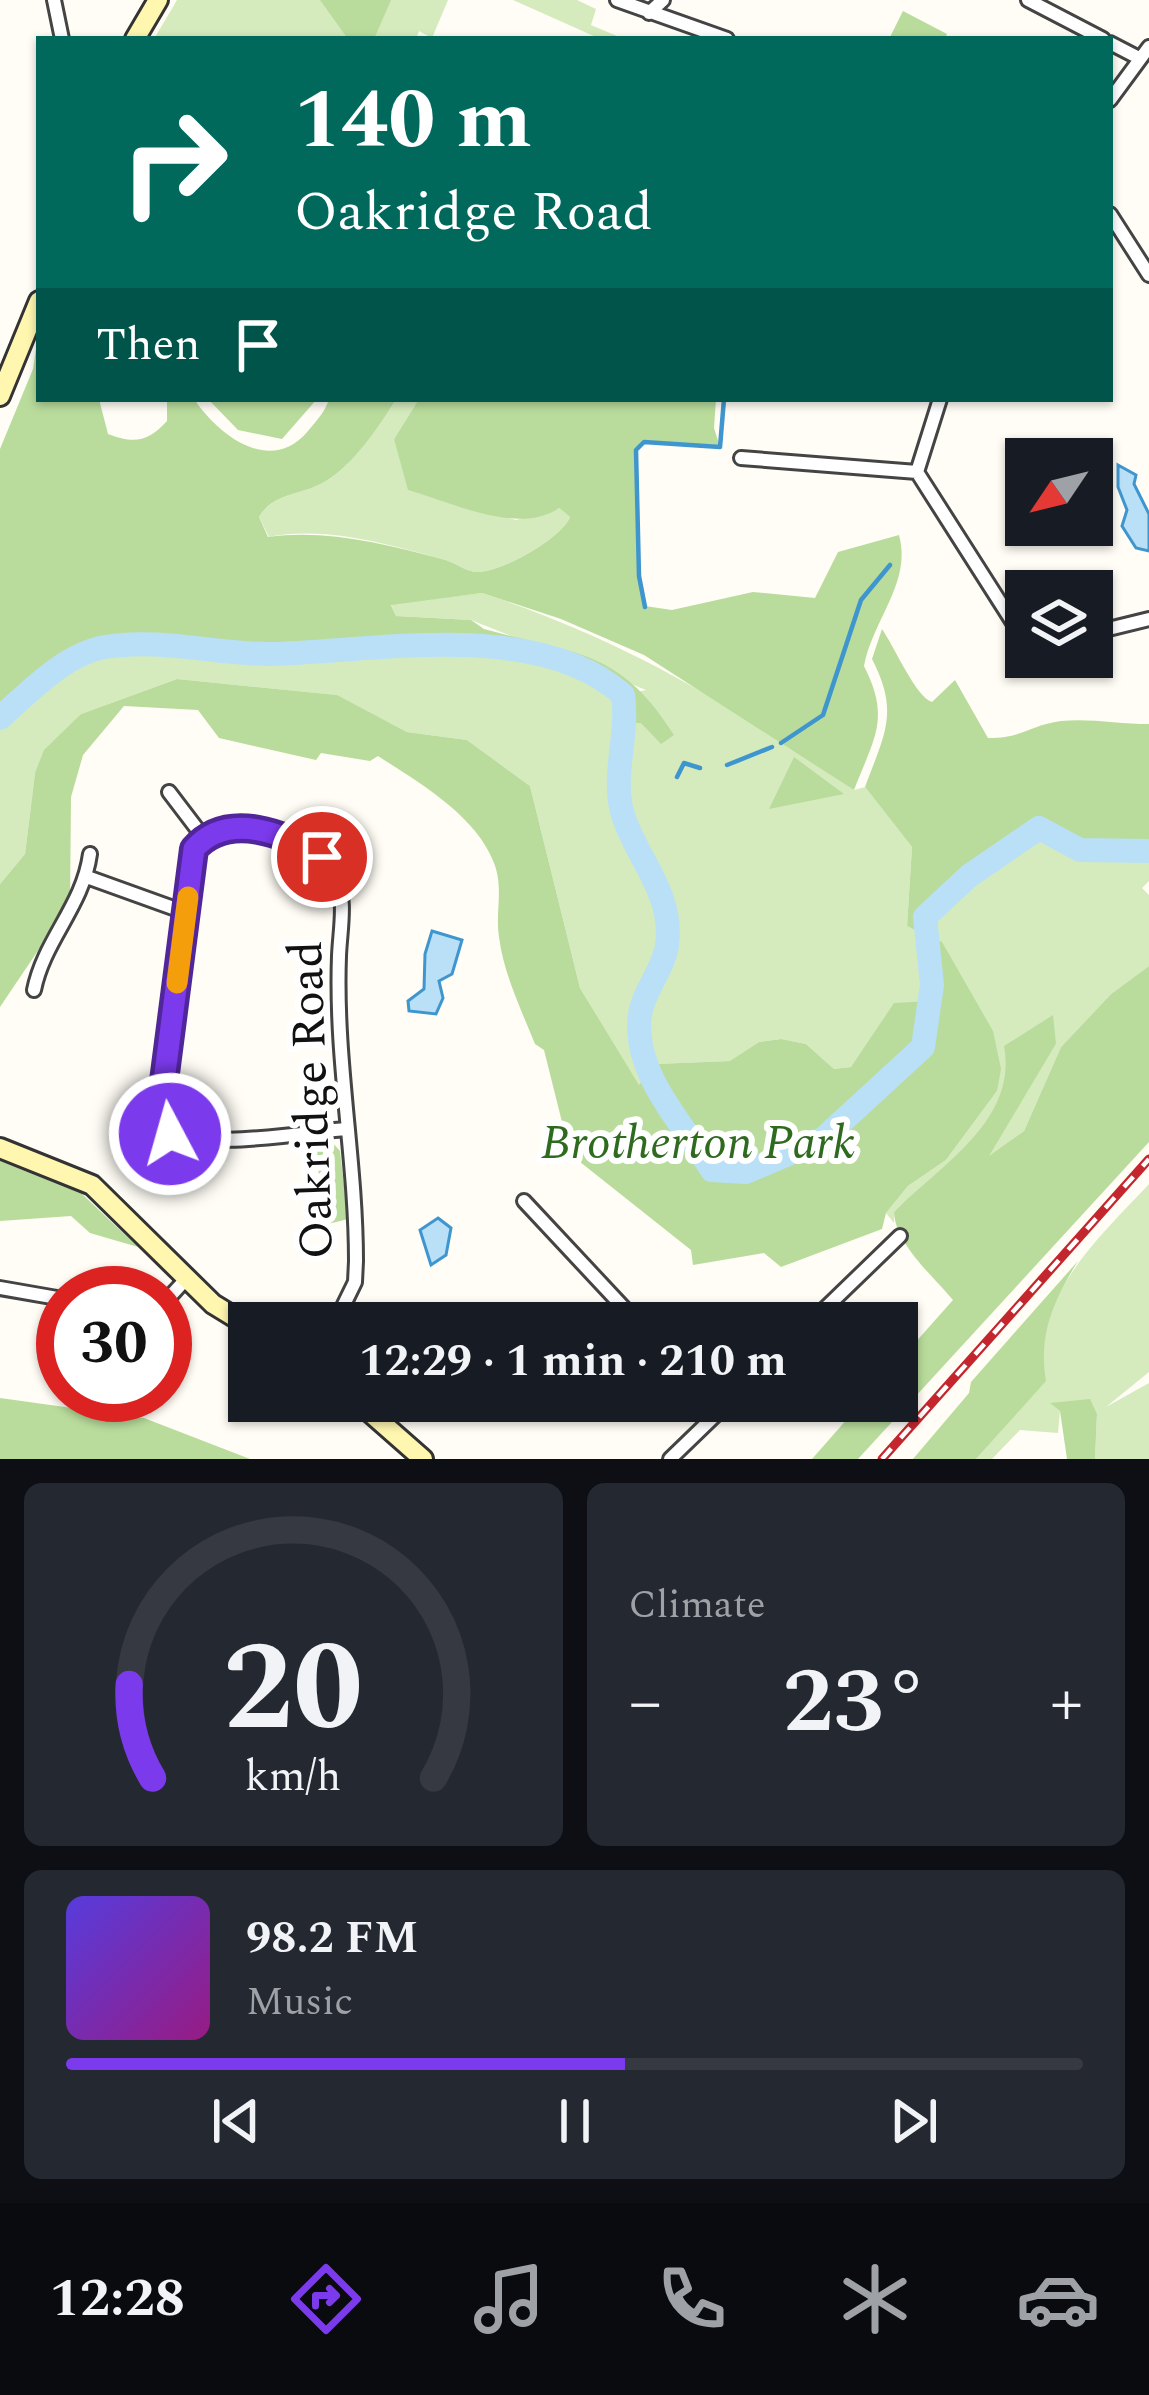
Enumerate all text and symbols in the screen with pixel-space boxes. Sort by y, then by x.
text: 140 m [294,57,532,185]
icon: right [96,84,252,240]
text: Oakridge Road [294,172,653,254]
text: Then [96,311,201,380]
icon: arrive [225,312,291,378]
north arrow [1005,438,1113,546]
map controls [1005,438,1113,678]
button: layers [1005,570,1113,678]
pin [271,806,373,908]
icon: arrive [289,824,355,890]
street label: Oakridge Road [270,939,354,1261]
position arrow [107,1071,233,1197]
park label: Brotherton Park [541,1107,855,1180]
speed limit sign: 30 [36,1266,192,1422]
text: 12:29 · 1 min · 210 m [359,1327,787,1396]
text: Climate [629,1576,766,1635]
text: 20 [223,1595,363,1785]
text: 23° [783,1635,929,1772]
text: − [629,1653,662,1754]
text: + [1050,1653,1083,1754]
text: km/h [245,1744,342,1809]
text: 98.2 FM [246,1904,418,1973]
text: Music [246,1973,353,2032]
icon: previous [203,2088,269,2154]
icon: pause [542,2088,608,2154]
icon: next [881,2088,947,2154]
icon: directions [284,2257,368,2341]
icon: music [467,2257,551,2341]
icon: phone [650,2257,734,2341]
icon: climate [833,2257,917,2341]
icon: car [1016,2257,1100,2341]
text: 12:28 [49,2258,185,2340]

